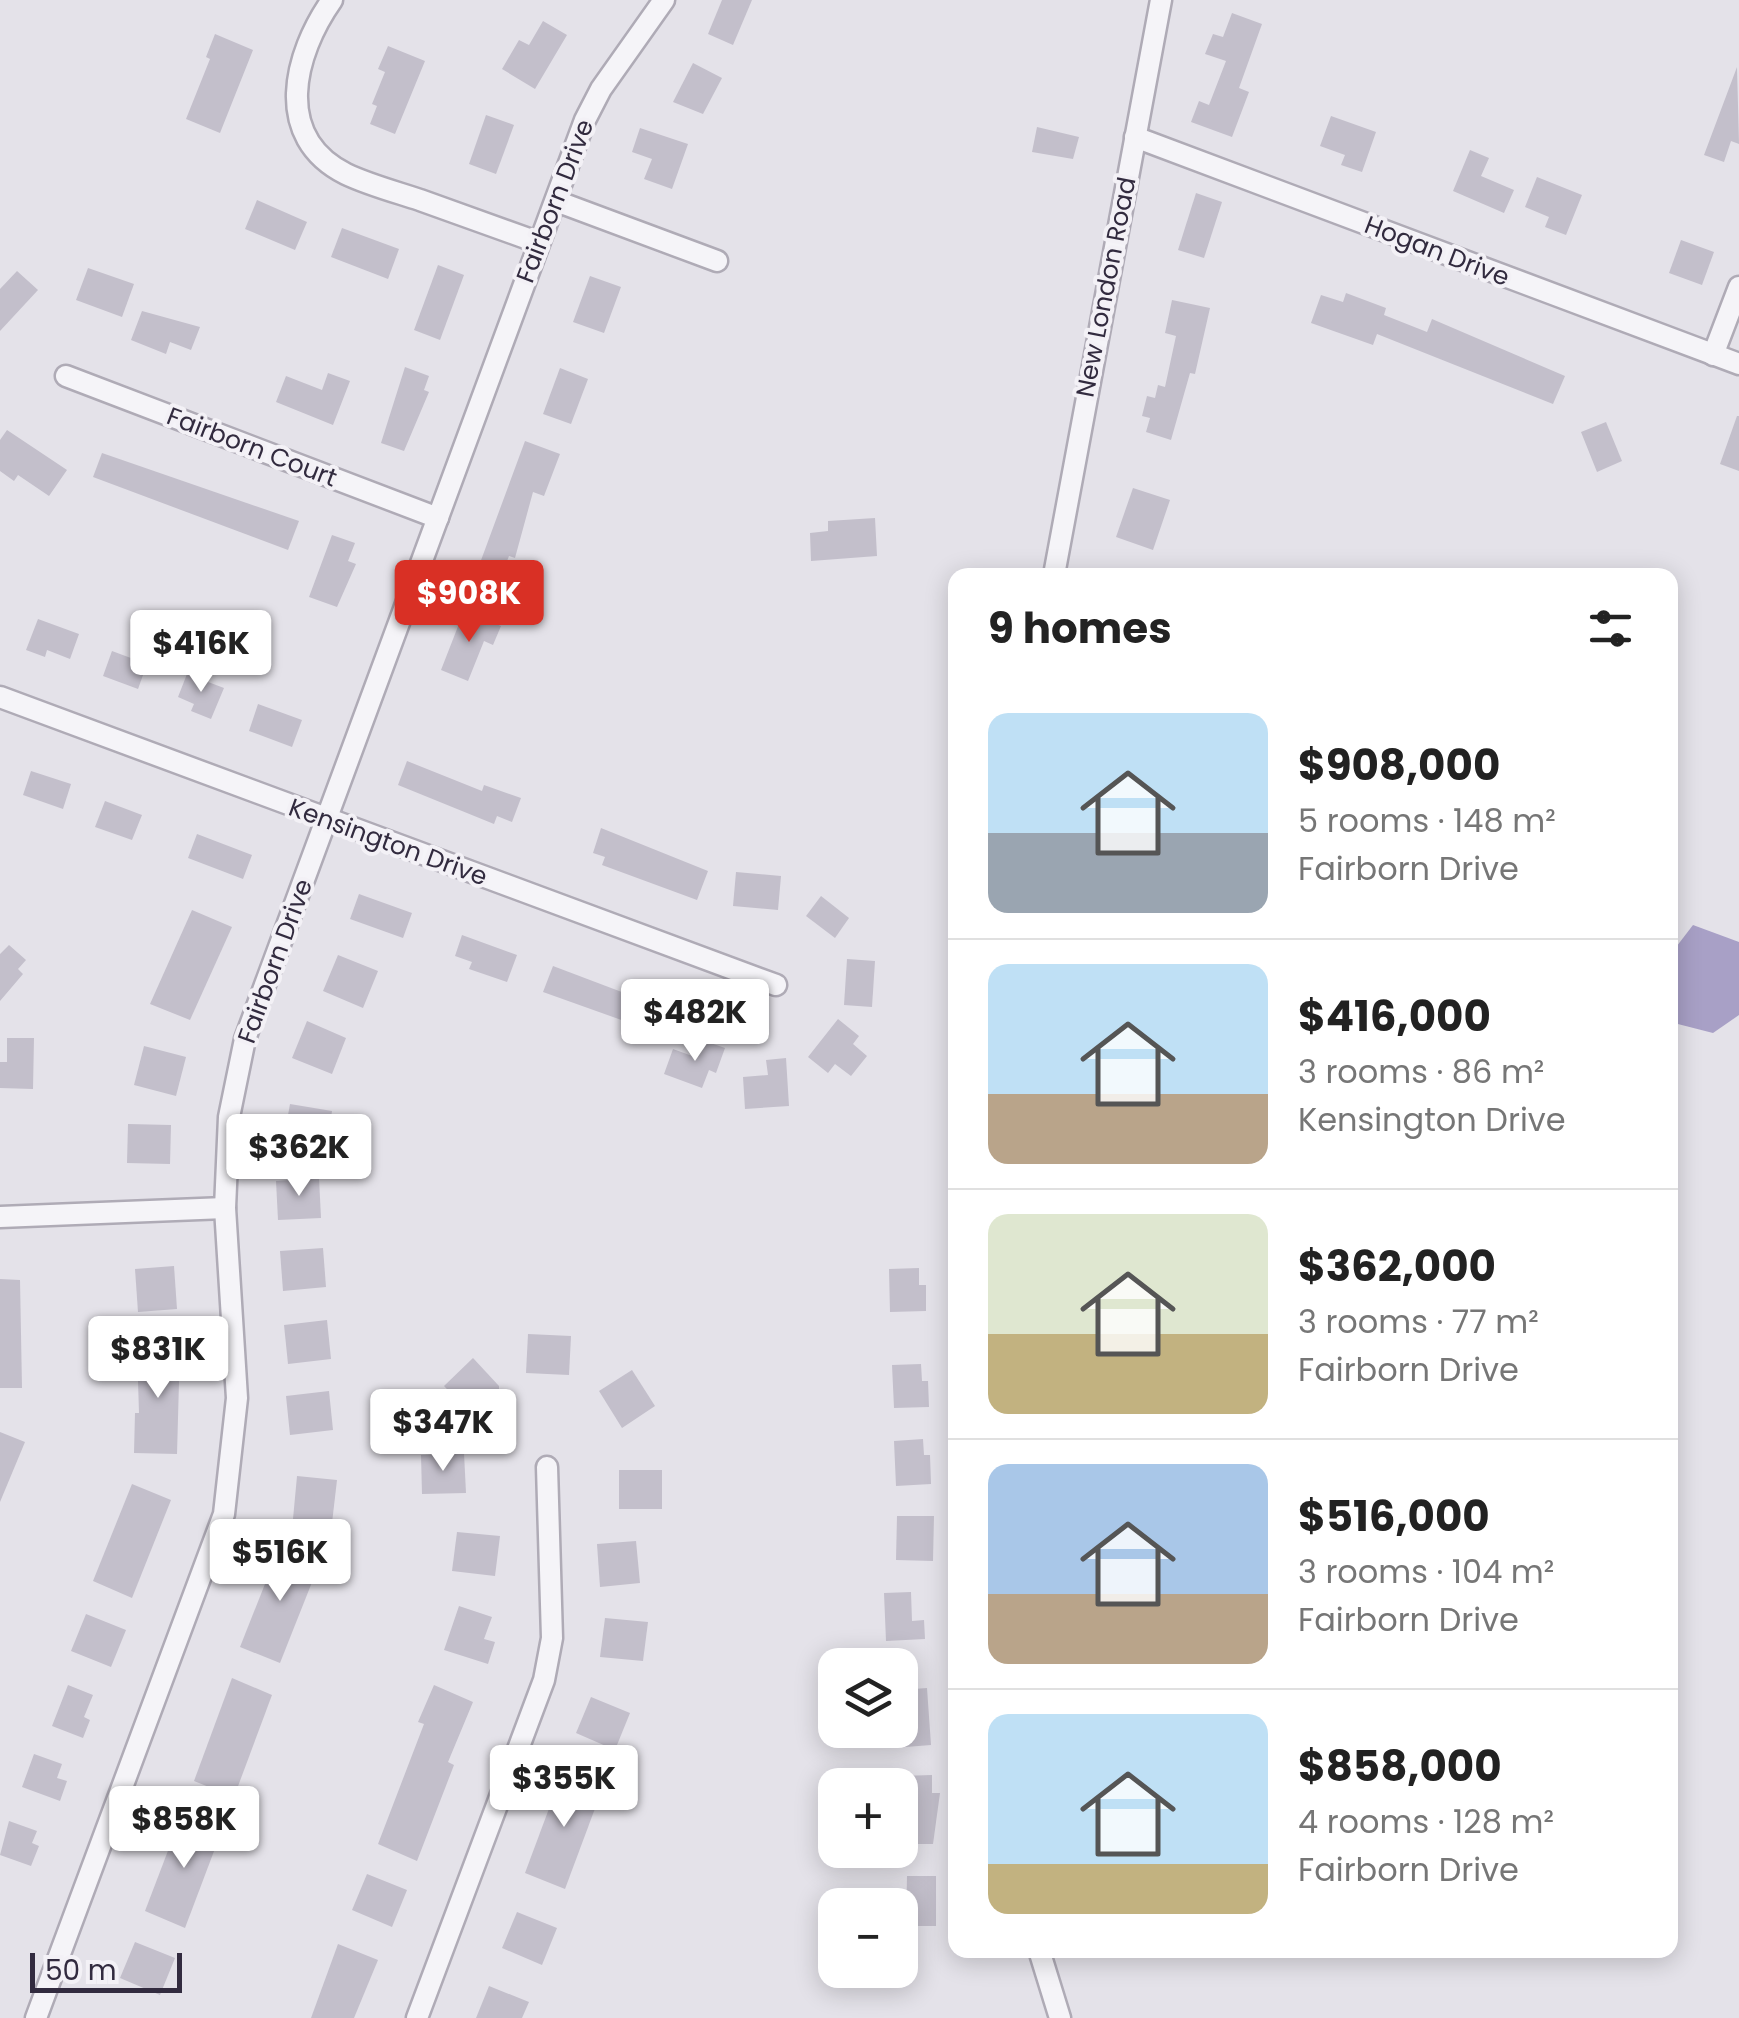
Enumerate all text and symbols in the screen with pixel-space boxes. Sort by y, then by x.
street label: Fairborn Drive [508,114,602,288]
street label: New London Road [1067,174,1145,400]
street label: Hogan Drive [1360,207,1514,295]
street label: Fairborn Court [162,398,342,496]
pin: $908K [399,560,539,645]
text: $908K [417,570,521,615]
text: 9 homes [988,599,1172,658]
icon: filters [1583,601,1638,656]
pin: $416K [131,610,271,695]
text: $416K [152,620,250,665]
text: $908,000 [1298,736,1500,795]
icon: home [1068,753,1188,873]
street label: Kensington Drive [284,790,492,894]
text: 5 rooms · 148 m² [1298,798,1556,843]
text: Fairborn Drive [1298,846,1519,891]
street label: Fairborn Drive [229,874,321,1048]
pin: $482K [625,979,765,1064]
text: $416,000 [1298,987,1491,1046]
text: $482K [643,989,747,1034]
icon: home [1068,1004,1188,1124]
text: 3 rooms · 86 m² [1298,1049,1544,1094]
text: Kensington Drive [1298,1097,1566,1142]
pin: $362K [229,1114,369,1199]
text: $362K [248,1124,350,1169]
text: $362,000 [1298,1237,1496,1296]
icon: home [1068,1254,1188,1374]
text: 3 rooms · 77 m² [1298,1299,1539,1344]
pin: $831K [88,1316,228,1401]
text: $831K [110,1326,206,1371]
text: Fairborn Drive [1298,1347,1519,1392]
pin: $347K [373,1389,513,1474]
text: $347K [392,1399,494,1444]
text: $516,000 [1298,1487,1490,1546]
icon: home [1068,1504,1188,1624]
pin: $516K [210,1519,350,1604]
text: $516K [232,1529,328,1574]
text: 3 rooms · 104 m² [1298,1549,1554,1594]
text: Fairborn Drive [1298,1597,1519,1642]
map controls [818,1648,918,1988]
button: layers [818,1648,918,1748]
text: $858,000 [1298,1737,1502,1796]
pin: $355K [494,1745,634,1830]
icon: home [1068,1754,1188,1874]
text: $355K [512,1755,616,1800]
button: + [818,1768,918,1868]
pin: $858K [114,1786,254,1871]
text: $858K [131,1796,237,1841]
text: 4 rooms · 128 m² [1298,1799,1554,1844]
text: Fairborn Drive [1298,1847,1519,1892]
button: − [818,1888,918,1988]
scale bar [30,1948,182,1992]
text: 50 m [45,1951,116,1990]

